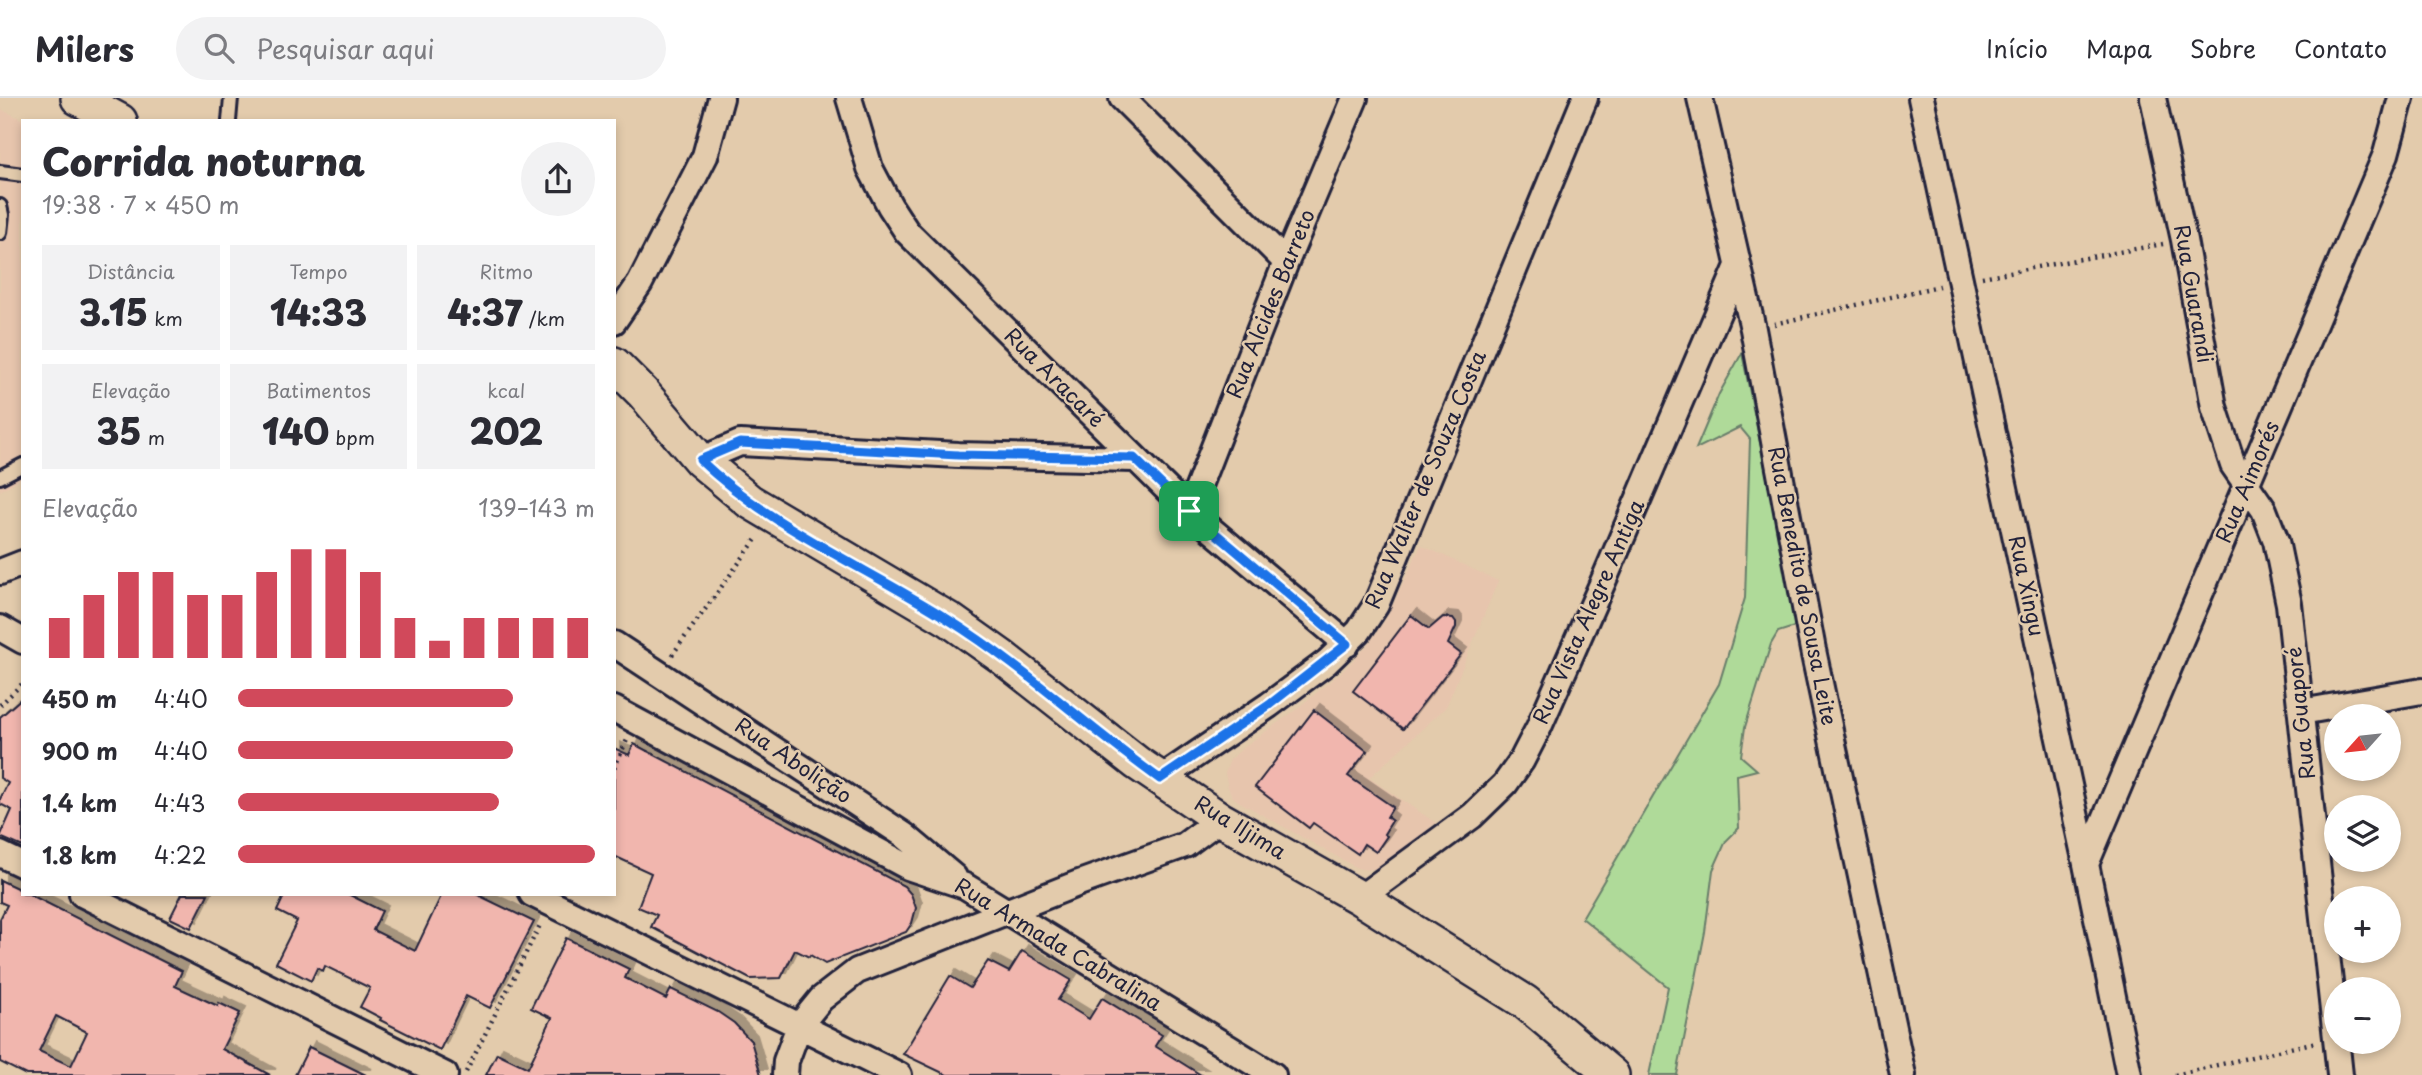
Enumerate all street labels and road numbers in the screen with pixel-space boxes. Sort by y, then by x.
street label: Rua Alcides Barreto [1217,204,1322,403]
street label: Rua Guarandi [2167,222,2223,365]
street label: Rua Aracaré [998,319,1113,434]
street label: Rua Walter de Souza Costa [1355,345,1493,613]
street label: Rua Aimorés [2206,415,2286,547]
street label: Rua Benedito de Sousa Leite [1761,443,1847,728]
street label: Rua Vista Alegre Antiga [1523,493,1651,729]
street label: Rua Xingu [2002,532,2054,639]
street label: Rua Guaporé [2276,645,2322,781]
street label: Rua Abolição [729,708,859,810]
street label: Rua Iljima [1189,786,1294,867]
street label: Rua Armada Cabralina [949,869,1169,1018]

